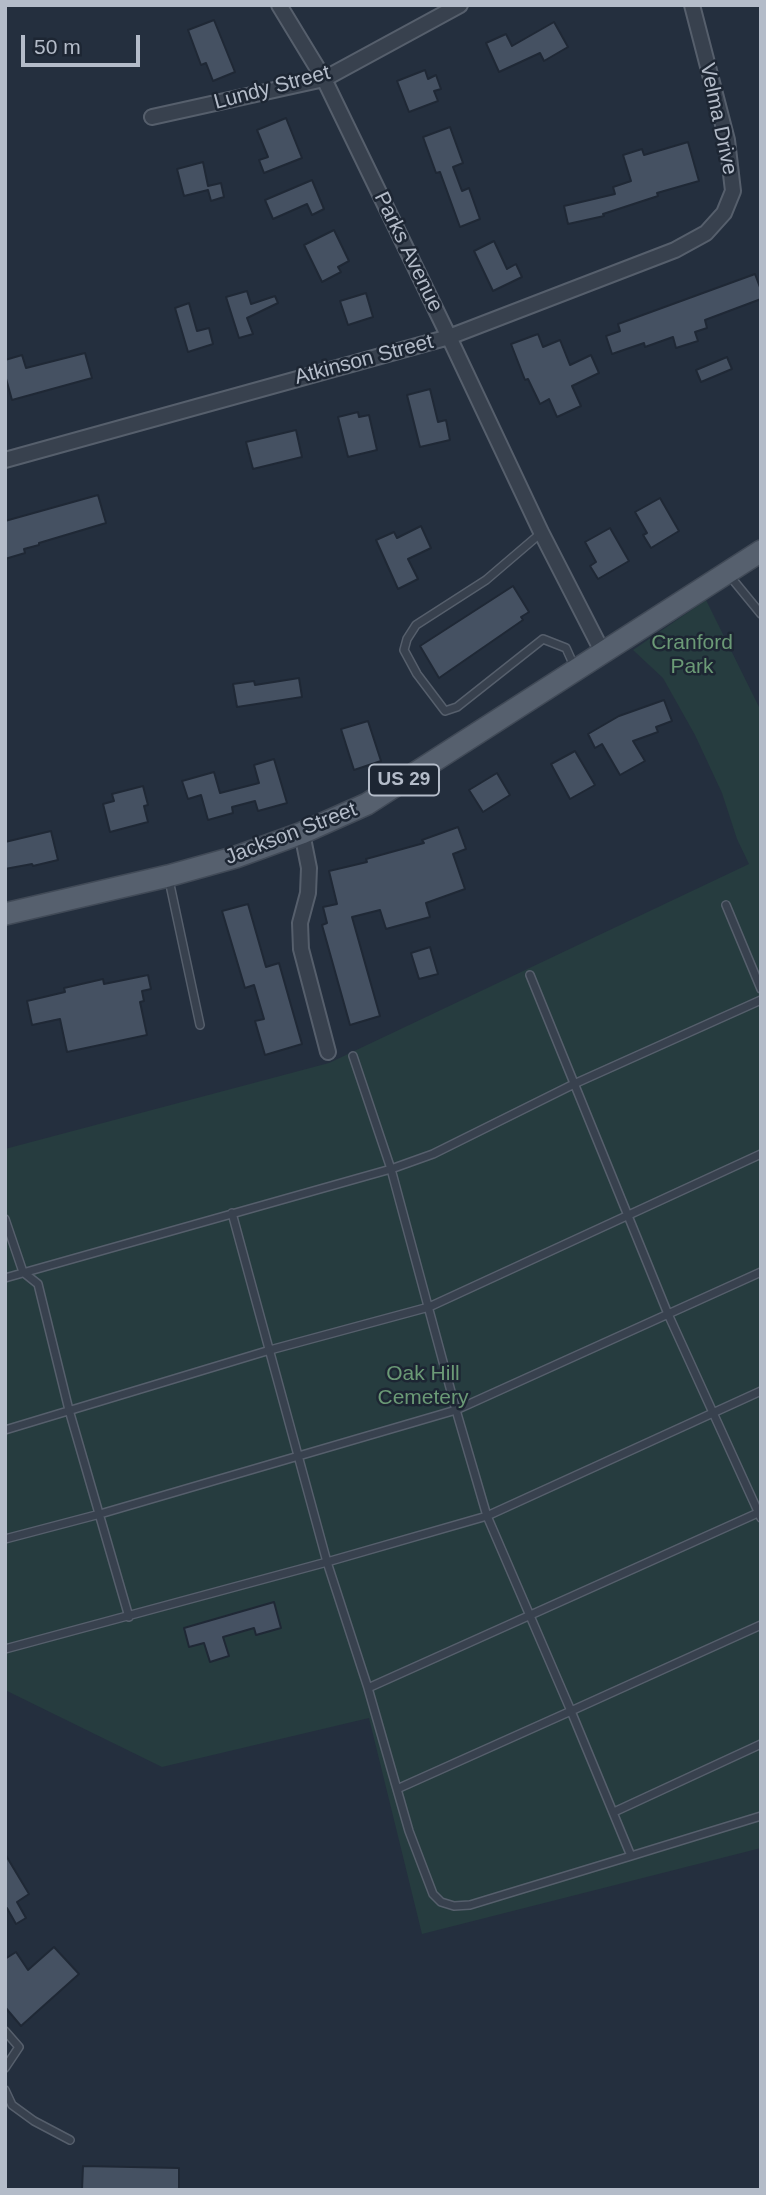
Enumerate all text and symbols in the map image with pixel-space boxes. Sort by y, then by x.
scale bar [24,21,144,65]
text: 50 m [34,35,81,58]
street label: Lundy Street [211,60,333,116]
street label: Velma Drive [694,61,742,177]
street label: Parks Avenue [368,188,448,316]
street label: Atkinson Street [292,329,436,391]
park label: Cranford Park [651,630,733,680]
road number: US 29 [369,764,439,796]
street label: Jackson Street [222,797,360,871]
park label: Oak Hill Cemetery [377,1361,469,1411]

